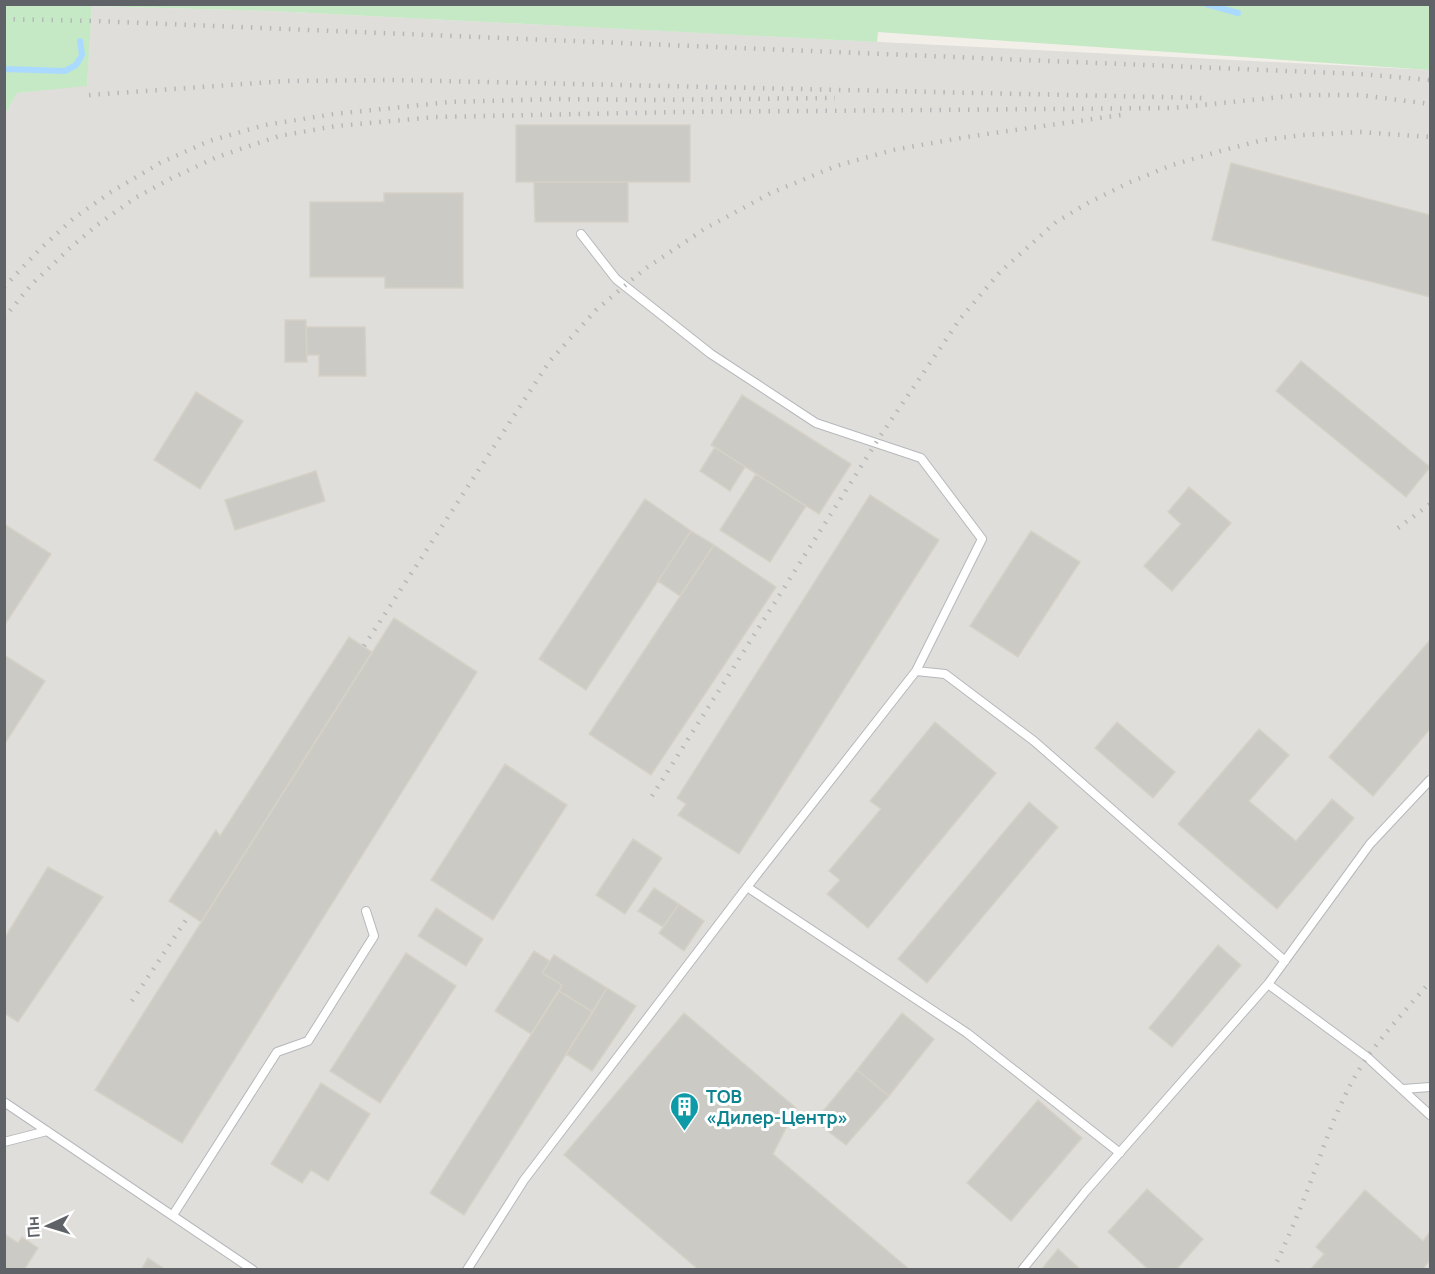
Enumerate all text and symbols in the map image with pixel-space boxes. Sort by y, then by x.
place label: ТОВ «Дилер-Центр» [706,1084,848,1129]
building icon: ТОВ «Дилер-Центр» [669,1090,701,1132]
north arrow [18,1196,78,1256]
text: Пн [21,1216,45,1239]

